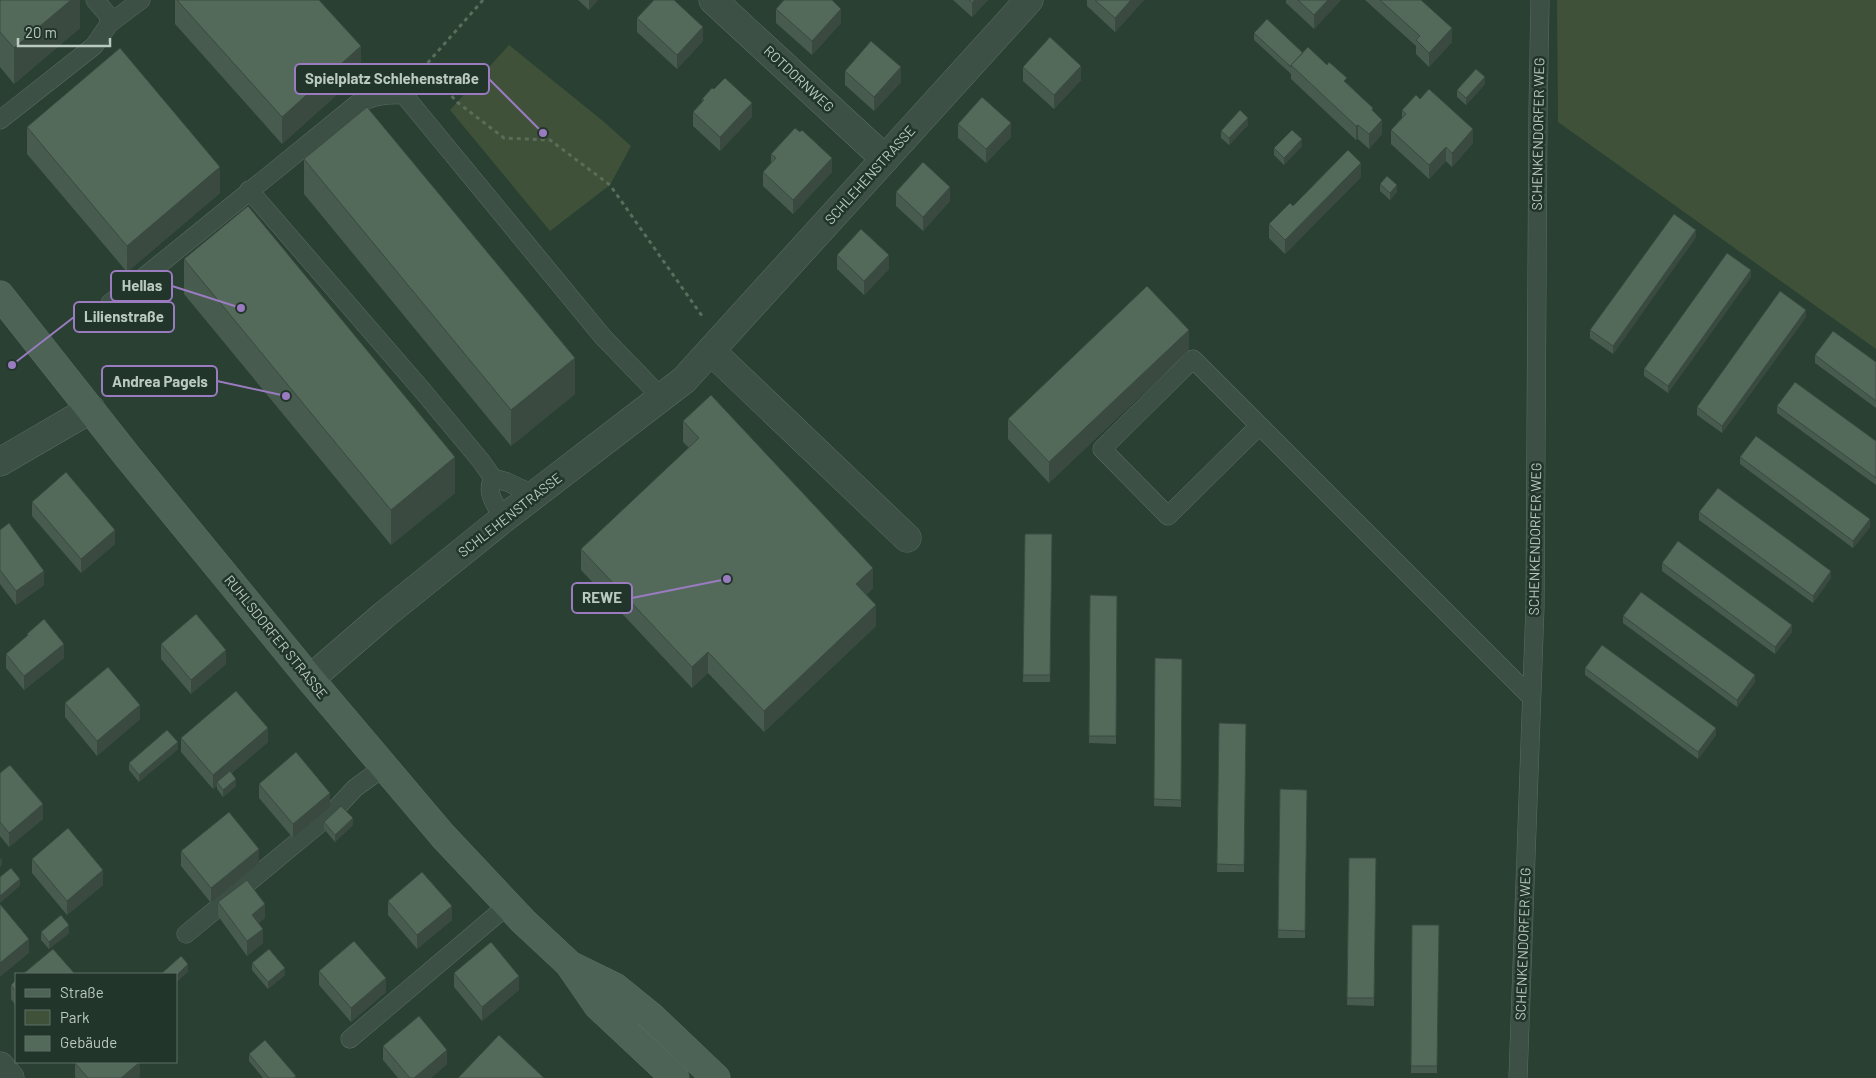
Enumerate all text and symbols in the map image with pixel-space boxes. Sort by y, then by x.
scale bar [18,15,110,47]
text: 20 m [25,23,57,41]
street label: ROTDORNWEG [761,42,838,115]
street label: SCHENKENDORFER WEG [1528,57,1547,211]
callout: Spielplatz Schlehenstraße [295,64,489,94]
text: Spielplatz Schlehenstraße [305,69,479,87]
street label: SCHLEHENSTRASSE [821,122,918,228]
callout: Hellas [111,271,172,301]
text: Hellas [122,276,163,294]
callout: Lilienstraße [74,302,174,332]
text: Lilienstraße [84,307,164,325]
callout: Andrea Pagels [102,366,217,396]
text: Andrea Pagels [112,372,208,390]
street label: SCHENKENDORFER WEG [1525,462,1544,616]
street label: SCHLEHENSTRASSE [454,469,565,560]
street label: RUHLSDORFER STRASSE [221,571,332,702]
callout: REWE [572,583,632,613]
text: REWE [582,588,622,606]
street label: SCHENKENDORFER WEG [1511,867,1534,1021]
legend [15,973,178,1063]
text: Straße [60,983,104,1001]
text: Park [60,1008,90,1026]
text: Gebäude [60,1033,117,1051]

